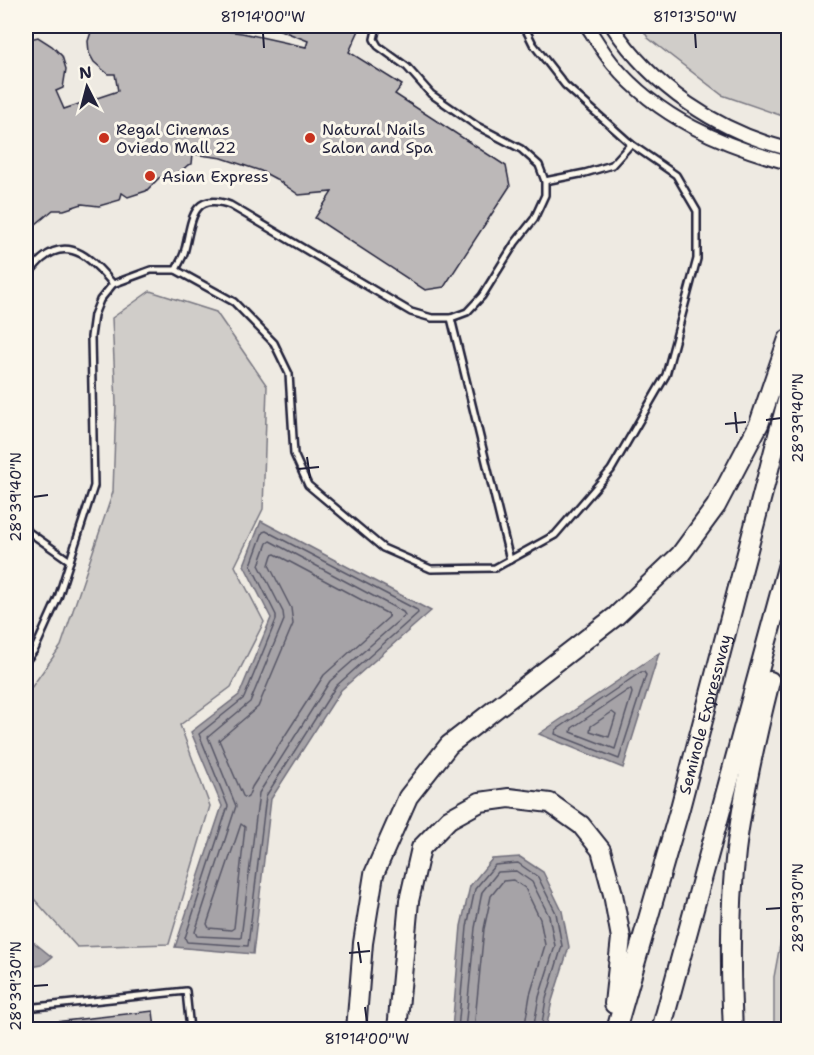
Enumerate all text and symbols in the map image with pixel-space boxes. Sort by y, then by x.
text: 81°14'00"W [221,7,305,27]
text: 81°13'50"W [653,7,737,27]
north arrow [57,57,117,117]
text: N [78,61,93,84]
place label: Regal Cinemas Oviedo Mall 22 [116,119,236,158]
place label: Natural Nails Salon and Spa [322,119,433,158]
marker: Regal Cinemas Oviedo Mall 22 [97,131,111,145]
marker: Natural Nails Salon and Spa [303,131,317,145]
place label: Asian Express [162,166,269,187]
marker: Asian Express [143,169,157,183]
text: 28°39'40"N [788,373,808,463]
text: 28°39'40"N [6,452,26,542]
street label: Seminole Expressway [674,632,736,797]
text: 28°39'30"N [788,863,808,953]
text: 28°39'30"N [6,941,26,1031]
text: 81°14'00"W [325,1029,409,1049]

